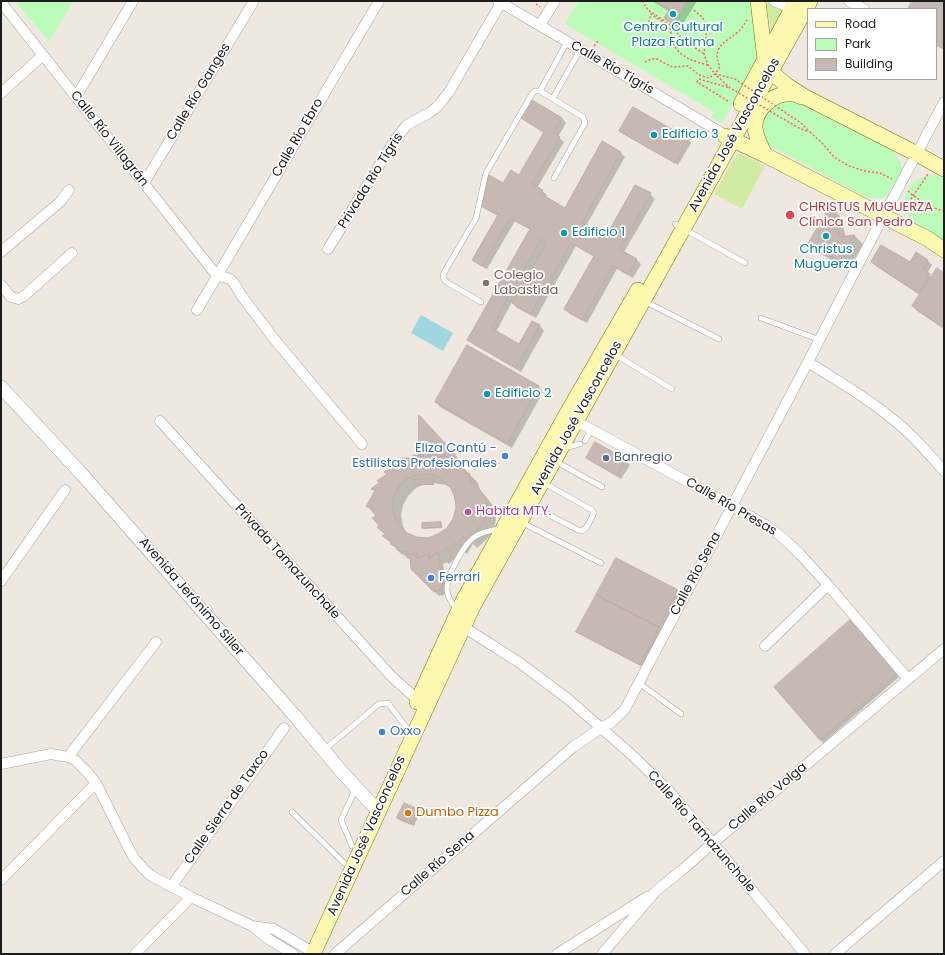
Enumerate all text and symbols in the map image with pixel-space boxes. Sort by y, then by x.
legend [807,8,937,80]
marker: Centro Cultural Plaza Fatima [668,9,678,19]
text: Road [845,15,876,32]
place label: Centro Cultural Plaza Fatima [623,20,723,51]
text: Park [845,35,871,52]
street label: Calle Río Tigris [568,38,656,98]
street label: Calle Río Ganges [164,41,234,143]
street label: Avenida José Vasconcelos [686,55,784,215]
text: Building [845,55,893,72]
street label: Calle Río Villagrán [67,88,151,190]
street label: Calle Río Ebro [269,96,327,180]
place label: Edificio 3 [662,127,719,143]
street label: Privada Río Tigris [335,130,407,232]
marker: Edificio 3 [649,130,659,140]
place label: CHRISTUS MUGUERZA Clínica San Pedro [799,200,933,231]
marker: CHRISTUS MUGUERZA Clínica San Pedro [784,209,796,221]
place label: Edificio 1 [572,225,625,241]
marker: Edificio 1 [559,228,569,238]
marker: Christus Muguerza [821,231,831,241]
place label: Christus Muguerza [794,242,858,273]
place label: Colegio Labastida [494,268,558,299]
marker: Colegio Labastida [481,278,491,288]
street label: Avenida José Vasconcelos [528,338,626,498]
place label: Edificio 2 [495,386,551,402]
marker: Edificio 2 [482,389,492,399]
place label: Eliza Cantú - Estilistas Profesionales [352,441,497,472]
place label: Banregio [614,450,672,466]
marker: Eliza Cantú - Estilistas Profesionales [500,451,510,461]
marker: Banregio [601,453,611,463]
street label: Calle Río Presas [683,475,779,539]
street label: Privada Tamazunchale [231,501,343,623]
place label: Habita MTY. [476,504,551,520]
marker: Habita MTY. [463,507,473,517]
street label: Calle Río Sena [667,530,725,618]
street label: Avenida Jerónimo Siller [135,535,247,659]
place label: Ferrari [439,570,480,586]
marker: Ferrari [426,573,436,583]
place label: Oxxo [390,724,421,740]
marker: Oxxo [377,727,387,737]
street label: Calle Sierra de Taxco [182,747,272,867]
street label: Avenida José Vasconcelos [325,754,409,918]
street label: Calle Río Volga [726,760,810,834]
street label: Calle Río Tamazunchale [644,768,758,896]
place label: Dumbo Pizza [416,805,499,821]
marker: Dumbo Pizza [403,808,413,818]
street label: Calle Río Sena [398,828,478,900]

